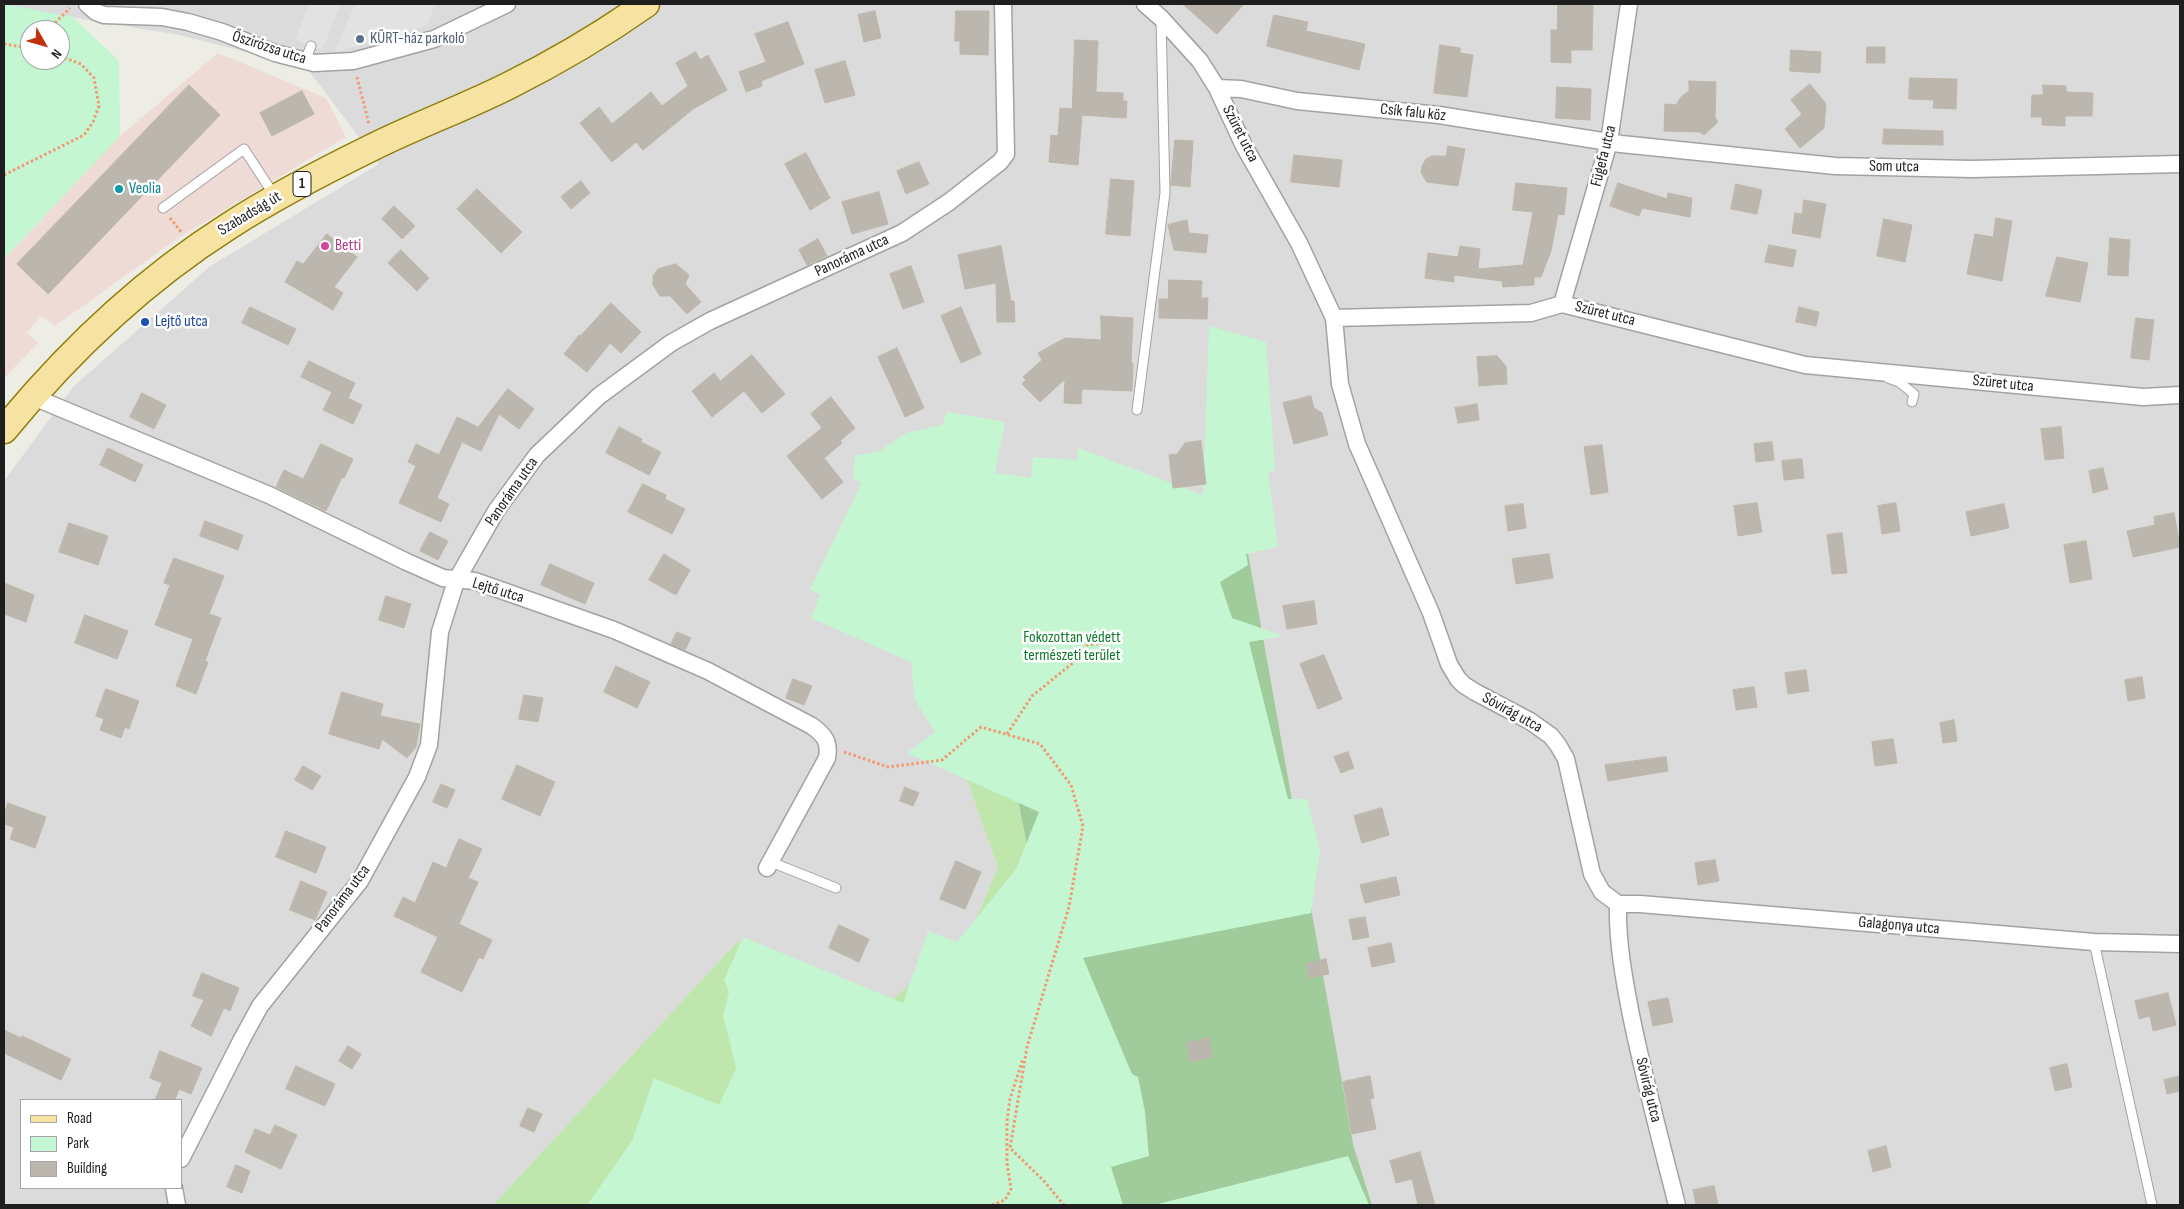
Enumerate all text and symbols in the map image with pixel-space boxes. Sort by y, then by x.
north arrow [20,20,70,70]
street label: Őszirózsa utca [229,27,309,69]
place label: KÜRT-ház parkoló [370,29,465,49]
marker: KÜRT-ház parkoló [354,33,366,45]
text: N [47,46,65,62]
street label: Csík falu köz [1379,100,1447,126]
street label: Szüret utca [1218,102,1262,166]
street label: Fügefa utca [1587,123,1621,189]
street label: Som utca [1869,157,1919,177]
road number: 1 [293,172,311,196]
place label: Veolia [129,179,161,199]
marker: Veolia [113,183,125,195]
street label: Szabadság út [215,188,285,240]
street label: Panoráma utca [812,231,892,281]
place label: Betti [335,236,361,256]
marker: Betti [319,240,331,252]
street label: Szüret utca [1573,297,1637,331]
place label: Lejtő utca [155,312,208,332]
marker: Lejtő utca [139,316,151,328]
street label: Szüret utca [1972,371,2034,397]
street label: Panoráma utca [481,454,543,530]
street label: Lejtő utca [470,574,526,608]
park label: Fokozottan védett természeti terület [1023,628,1121,666]
street label: Sóvirág utca [1479,689,1545,737]
street label: Panoráma utca [311,861,375,937]
street label: Galagonya utca [1858,913,1940,939]
street label: Sóvirág utca [1631,1056,1665,1124]
legend [20,1099,182,1189]
text: Road [67,1109,92,1128]
text: Park [67,1134,89,1153]
text: Building [67,1159,107,1178]

